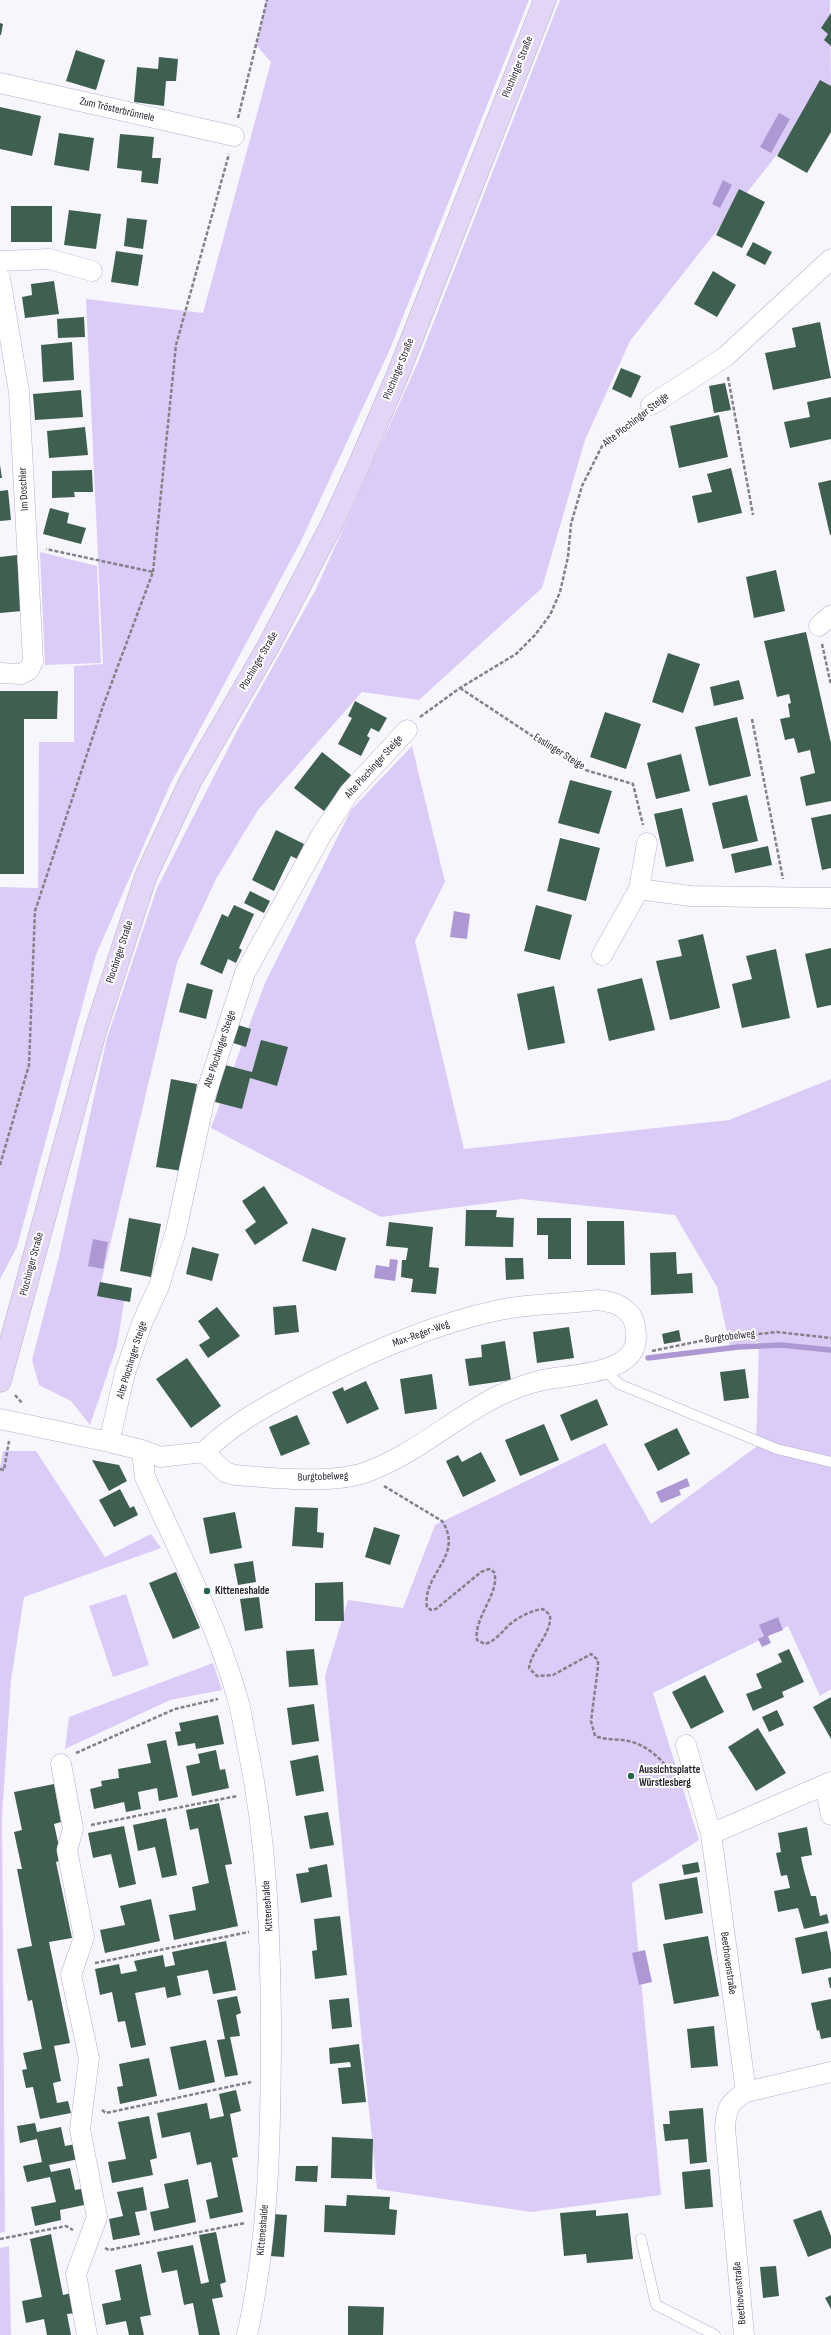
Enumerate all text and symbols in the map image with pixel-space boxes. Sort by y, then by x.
street label: Plochinger Straße [500,34,536,100]
street label: Zum Trösterbrünnele [78,95,156,125]
street label: Plochinger Straße [381,336,417,402]
street label: Alte Plochinger Steige [600,390,672,450]
street label: Im Doschler [16,467,32,511]
street label: Plochinger Straße [237,630,281,692]
street label: Esslinger Steige [531,731,587,773]
street label: Alte Plochinger Steige [342,733,406,801]
street label: Plochinger Straße [104,919,136,985]
street label: Alte Plochinger Steige [201,1009,239,1089]
street label: Plochinger Straße [17,1231,47,1297]
street label: Max-Reger-Weg [391,1318,451,1350]
street label: Alte Plochinger Steige [114,1320,150,1400]
street label: Burgtobelweg [704,1327,756,1347]
street label: Burgtobelweg [298,1470,348,1484]
place label: Kitteneshalde [215,1584,270,1598]
marker: Kitteneshalde [202,1586,212,1596]
place label: Aussichtsplatte Würstlesberg [639,1763,700,1789]
marker: Aussichtsplatte Würstlesberg [626,1771,636,1781]
street label: Kitteneshalde [260,1880,276,1932]
street label: Beethovenstraße [717,1931,739,1995]
street label: Kitteneshalde [254,2204,272,2256]
street label: Beethovenstraße [731,2261,749,2325]

